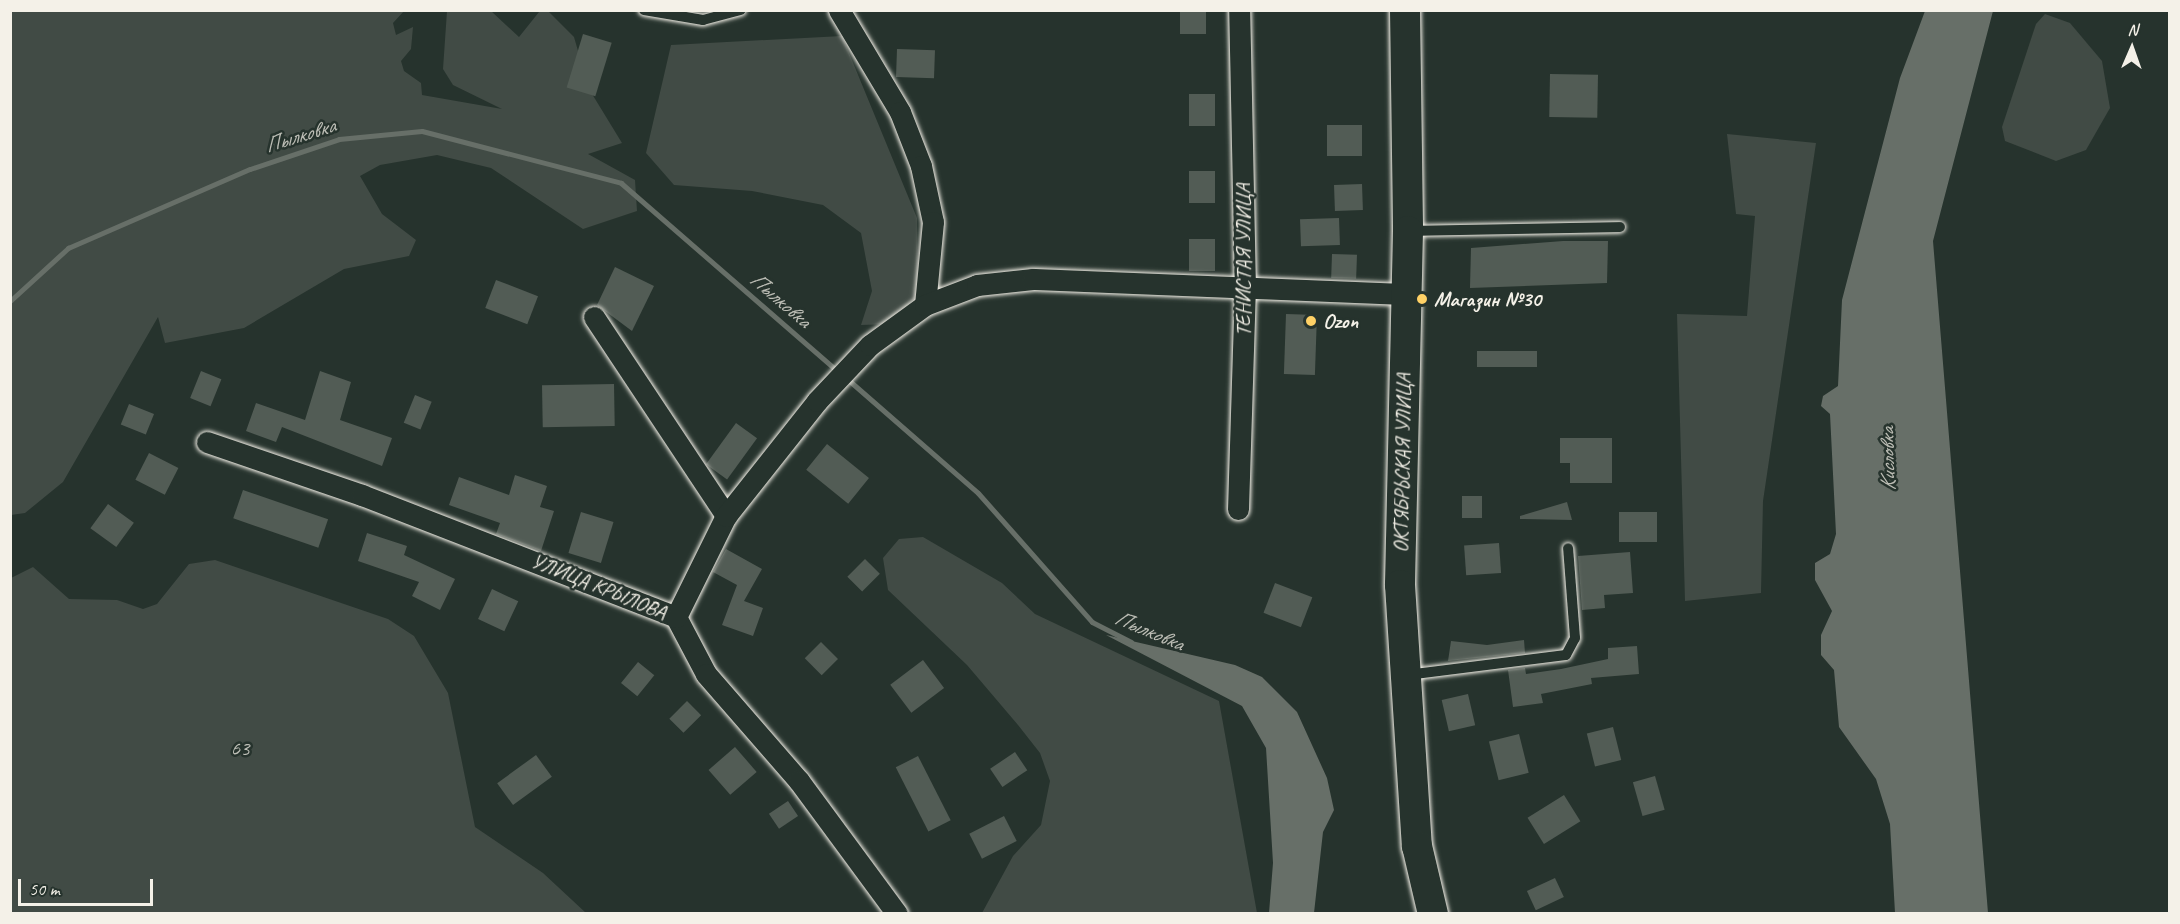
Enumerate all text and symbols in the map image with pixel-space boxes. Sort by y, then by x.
north arrow [2102,18,2162,78]
text: N [2127,20,2138,40]
water label: Пылковка [262,113,338,159]
street label: ТЕНИСТАЯ УЛИЦА [1230,183,1256,337]
water label: Пылковка [744,266,816,334]
place label: Магазин №30 [1434,286,1541,312]
marker: Магазин №30 [1415,292,1429,306]
place label: Ozon [1323,308,1358,334]
marker: Ozon [1304,314,1318,328]
street label: ОКТЯБРЬСКАЯ УЛИЦА [1388,373,1416,553]
water label: Кисловка [1874,427,1902,491]
street label: УЛИЦА КРЫЛОВА [528,547,670,625]
water label: Пылковка [1111,605,1187,657]
park label: 63 [231,735,249,761]
scale bar [21,867,156,905]
text: 50 m [29,878,60,900]

